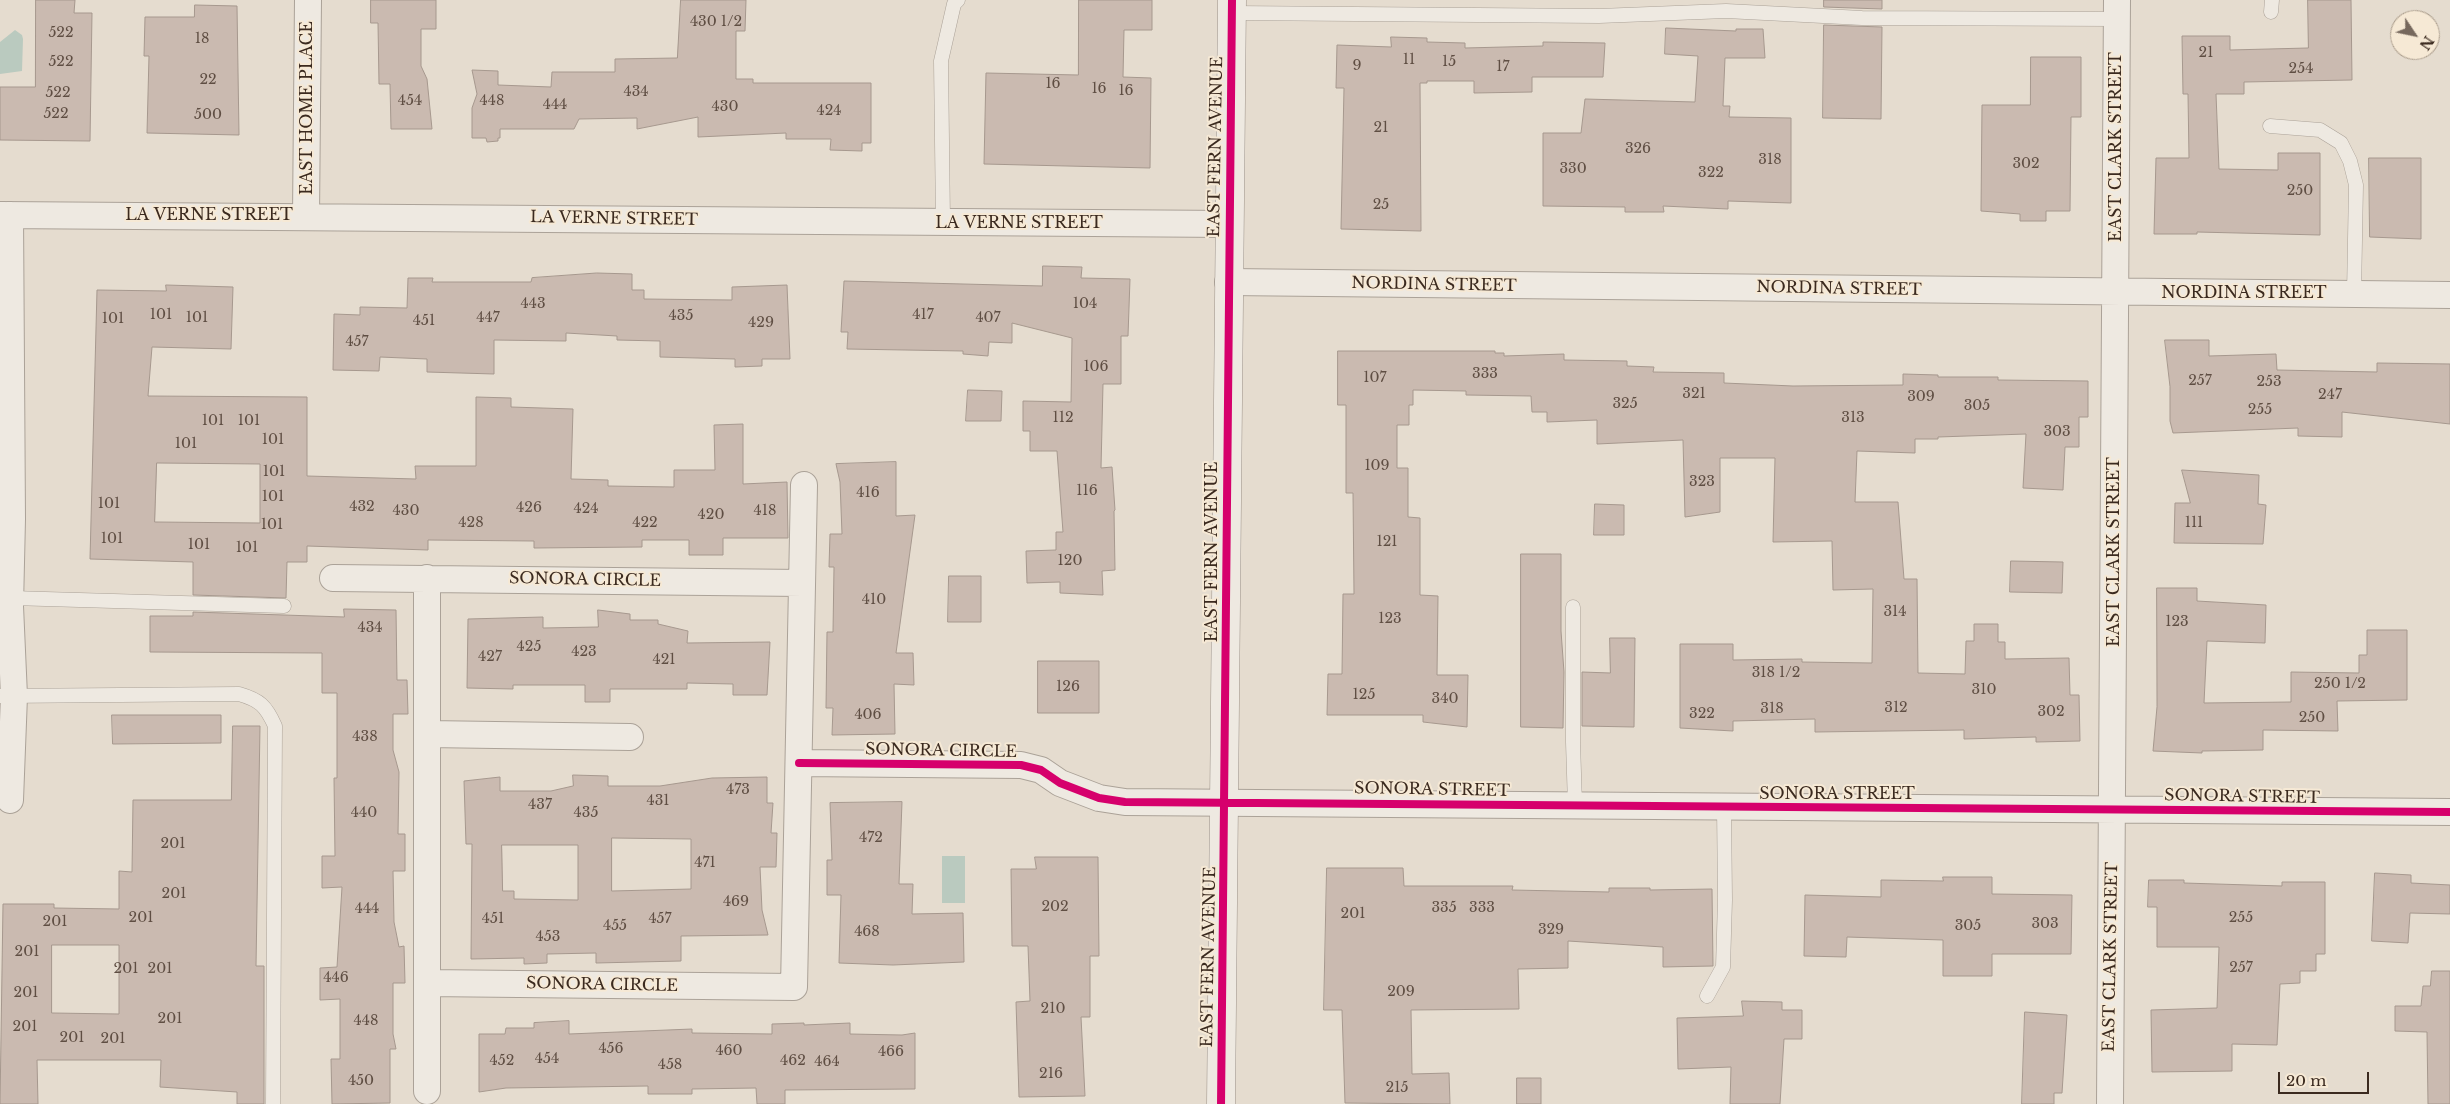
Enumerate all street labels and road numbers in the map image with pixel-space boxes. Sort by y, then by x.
street label: EAST HOME PLACE [297,21,317,195]
street label: EAST CLARK STREET [2106,52,2126,242]
street label: EAST FERN AVENUE [1205,56,1227,238]
street label: LA VERNE STREET [125,205,293,225]
street label: LA VERNE STREET [530,208,698,230]
street label: LA VERNE STREET [935,213,1103,233]
street label: NORDINA STREET [1351,274,1517,296]
street label: NORDINA STREET [1756,278,1922,300]
street label: NORDINA STREET [2161,283,2327,303]
street label: EAST CLARK STREET [2104,457,2124,647]
street label: EAST FERN AVENUE [1202,462,1222,642]
street label: SONORA CIRCLE [509,569,661,591]
street label: SONORA CIRCLE [865,740,1017,762]
street label: SONORA STREET [1354,779,1510,801]
street label: SONORA STREET [1759,784,1915,804]
street label: SONORA STREET [2164,786,2320,808]
street label: EAST CLARK STREET [2100,862,2122,1052]
street label: EAST FERN AVENUE [1198,866,1220,1048]
street label: SONORA CIRCLE [526,974,678,996]

